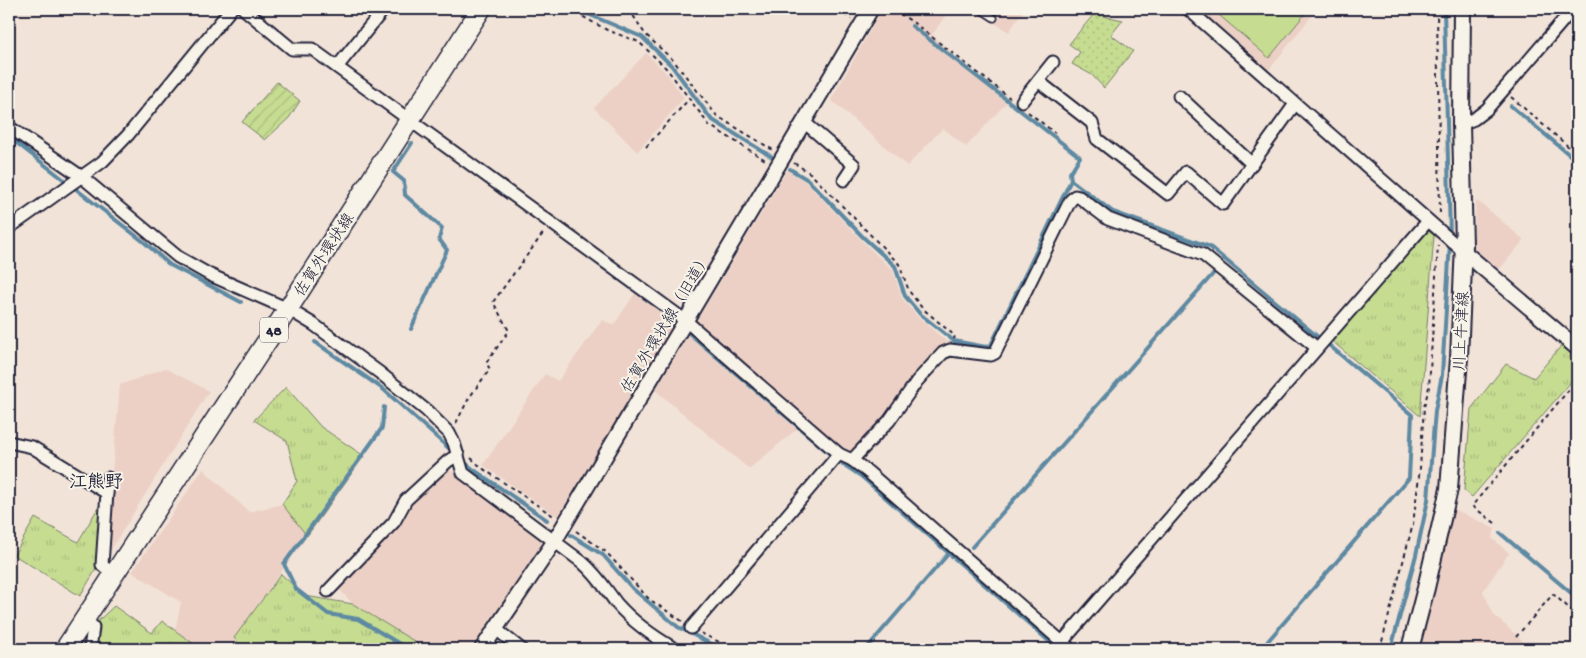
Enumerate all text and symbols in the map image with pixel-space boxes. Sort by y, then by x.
street label: 佐賀外環状線 [290,209,360,301]
street label: 佐賀外環状線（旧道） [617,249,717,397]
street label: 川上牛津線 [1450,291,1475,372]
road number: 48 [260,318,288,342]
district label: 江熊野 [69,472,123,494]

